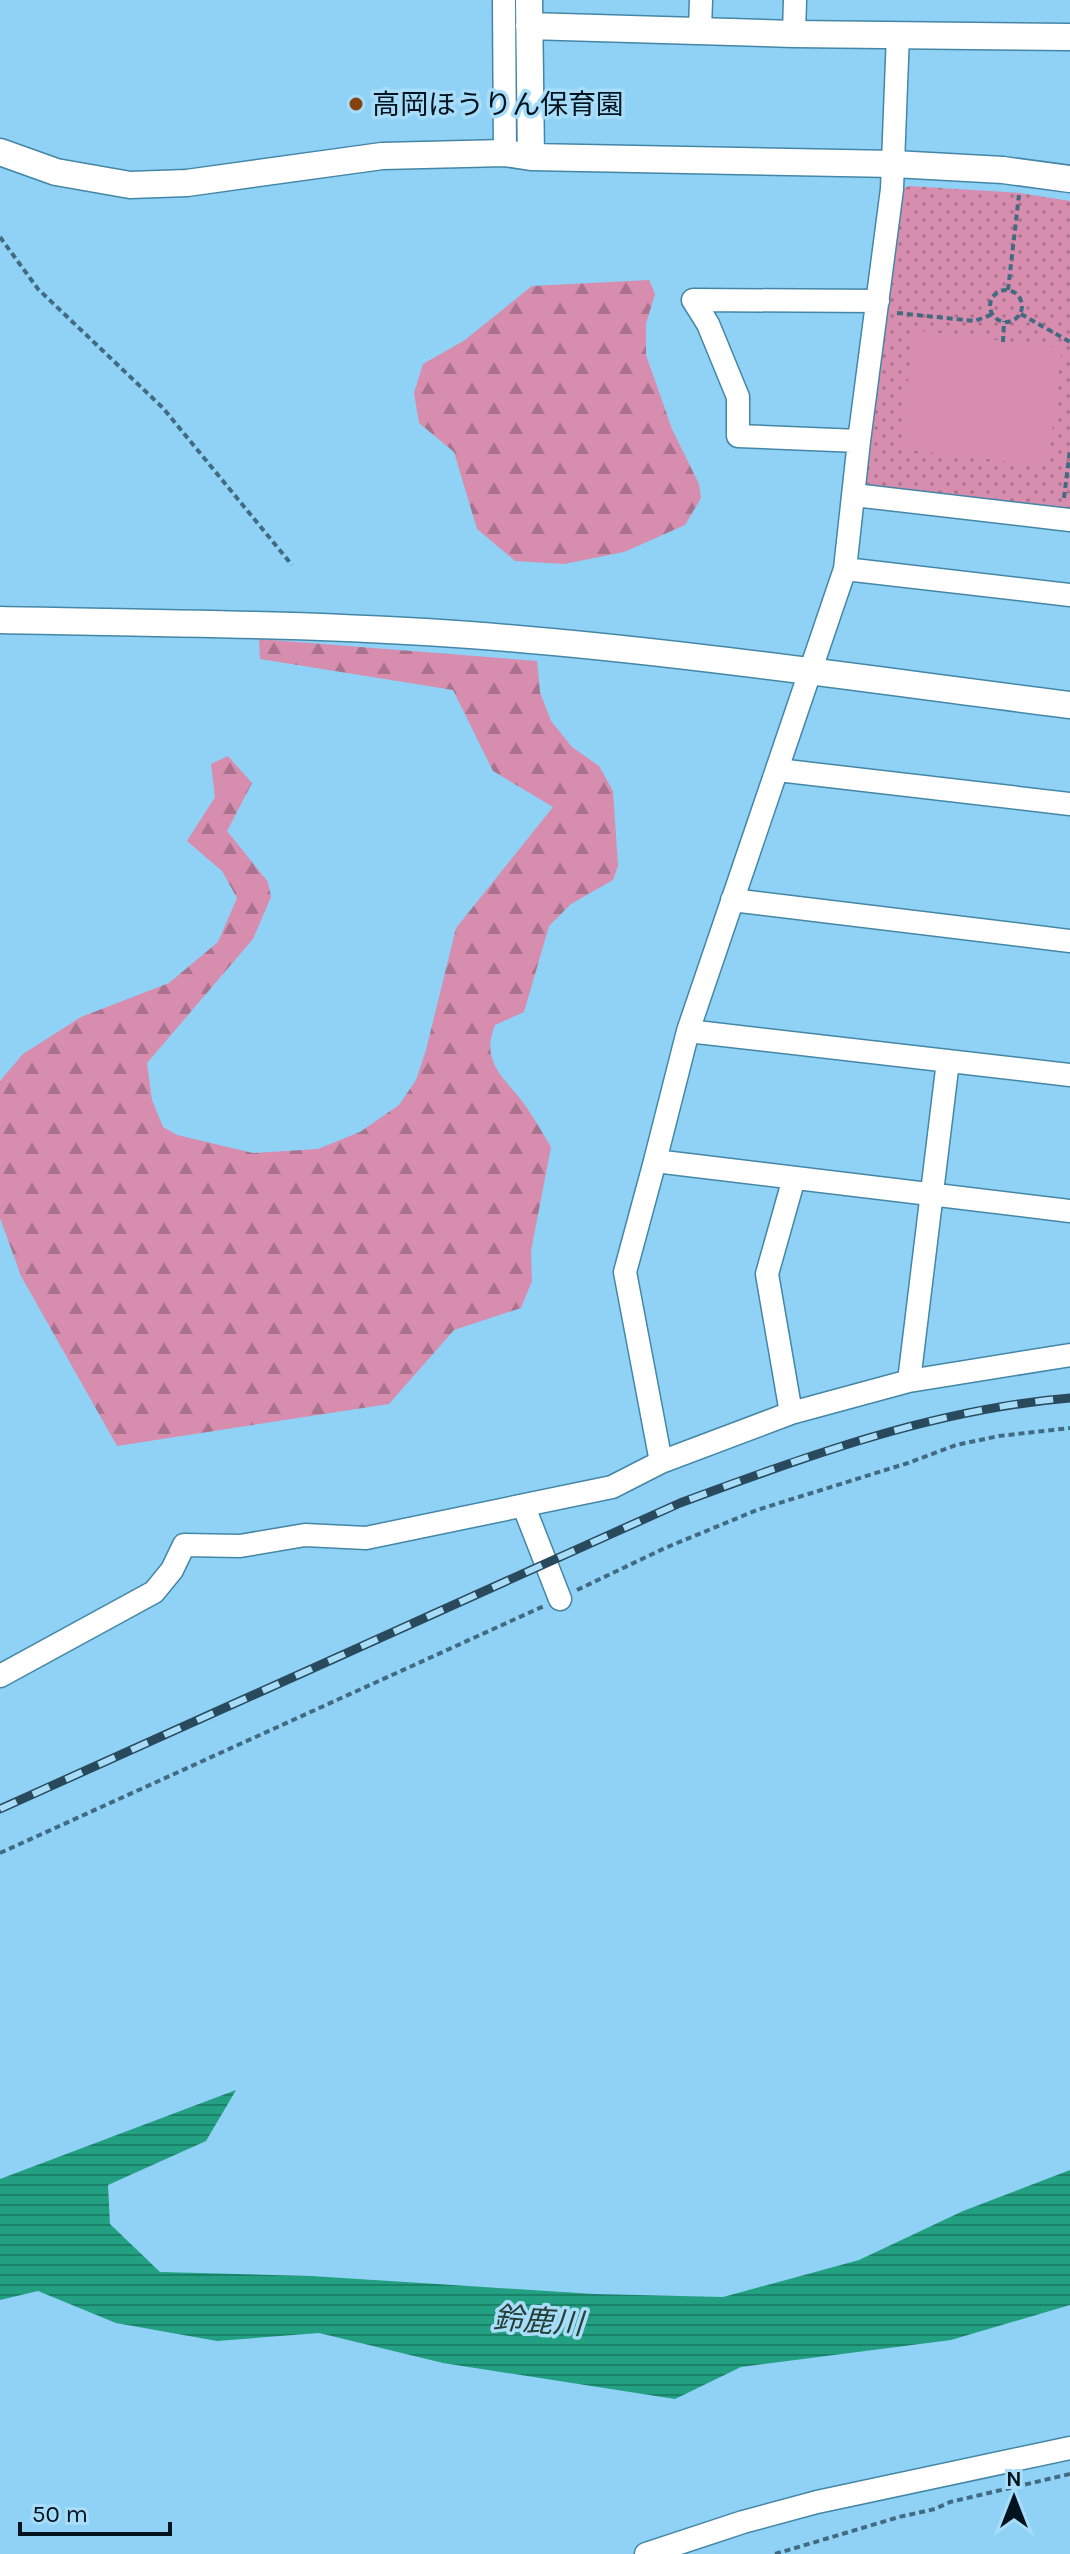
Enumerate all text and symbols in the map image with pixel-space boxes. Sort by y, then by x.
place label: 高岡ほうりん保育園 [372,88,624,121]
marker: 高岡ほうりん保育園 [347,95,365,113]
water label: 鈴鹿川 [492,2300,587,2342]
north arrow [974,2458,1054,2538]
text: N [1006,2466,1022,2492]
scale bar [20,2486,170,2536]
text: 50 m [32,2500,88,2528]

